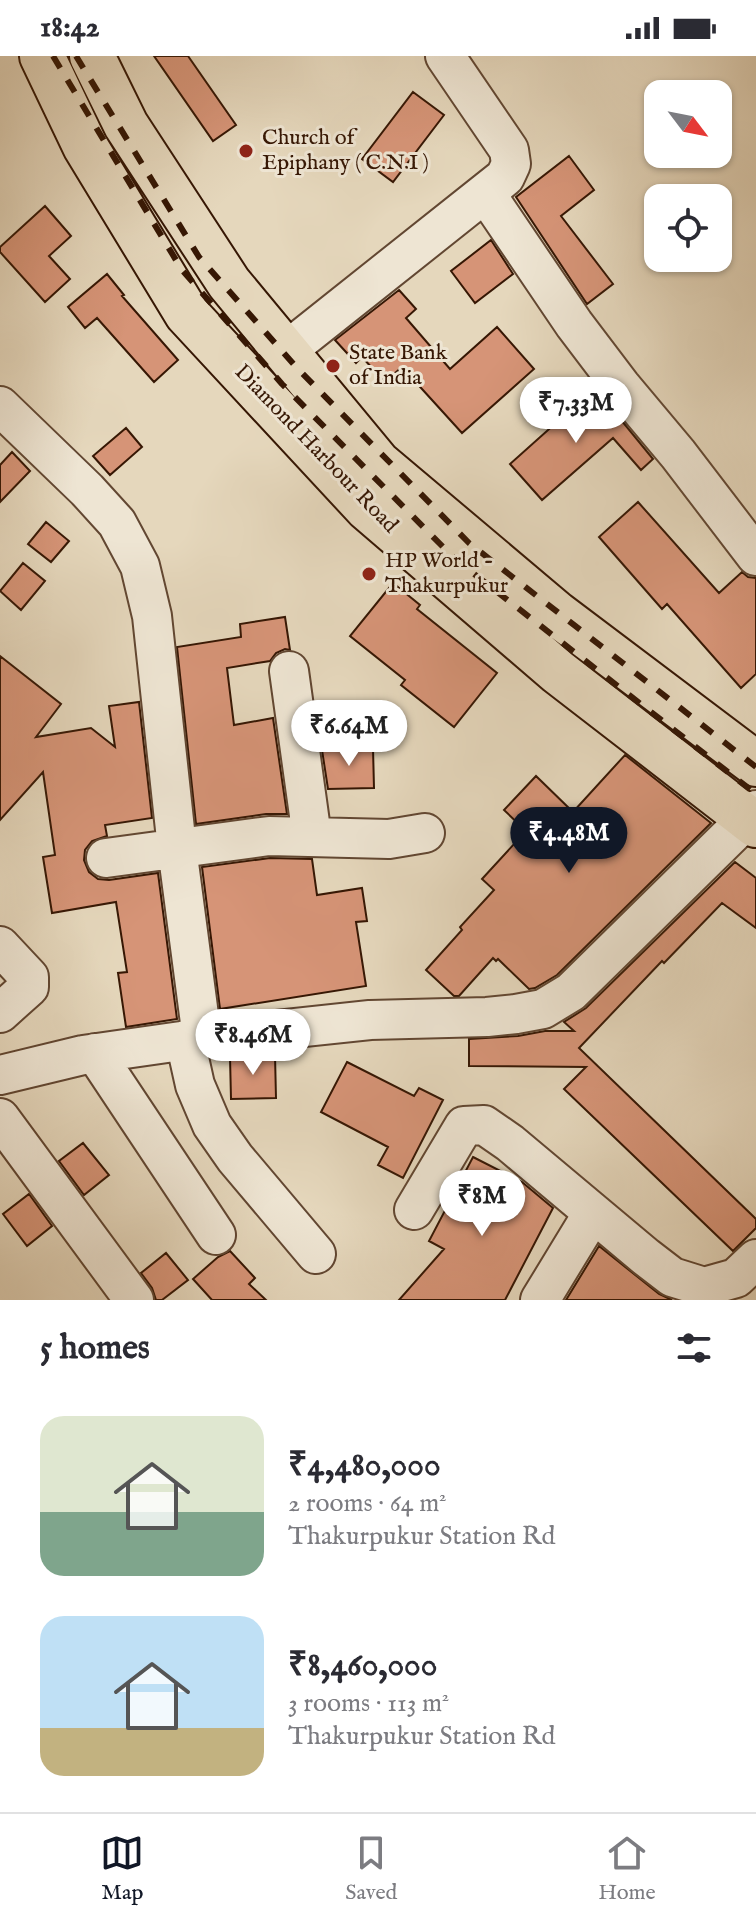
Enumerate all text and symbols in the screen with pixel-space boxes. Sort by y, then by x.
text: 18:42 [40,9,100,47]
north arrow [644,80,732,168]
map controls [644,80,732,272]
place label: Church of Epiphany ( C.N.I ) [262,124,429,177]
marker: Church of Epiphany ( C.N.I ) [237,142,255,160]
button: locate [644,184,732,272]
place label: State Bank of India [349,339,448,392]
marker: State Bank of India [324,357,342,375]
street label: Diamond Harbour Road [228,359,404,539]
pin: ₹7.33M [511,377,641,445]
text: ₹7.33M [538,386,614,419]
place label: HP World - Thakurpukur [385,547,508,600]
marker: HP World - Thakurpukur [360,565,378,583]
pin: ₹6.64M [284,700,414,768]
text: ₹6.64M [309,709,389,742]
pin: ₹4.48M [504,807,634,875]
text: ₹4.48M [528,816,610,849]
pin: ₹8.46M [188,1009,318,1077]
text: ₹8.46M [214,1018,293,1051]
pin: ₹8M [443,1170,521,1238]
text: ₹8M [457,1179,507,1212]
icon: filters [672,1326,716,1370]
text: 5 homes [40,1327,150,1370]
text: ₹4,480,000 [288,1444,441,1487]
icon: home [104,1448,200,1544]
text: 2 rooms · 64 m² [288,1487,447,1520]
text: Thakurpukur Station Rd [288,1520,555,1553]
text: ₹8,460,000 [288,1644,438,1687]
icon: home [104,1648,200,1744]
text: 3 rooms · 113 m² [288,1687,449,1720]
text: Thakurpukur Station Rd [288,1720,555,1753]
tab: Map [100,1831,144,1907]
tab: Saved [345,1831,397,1907]
tab: Home [598,1831,656,1907]

